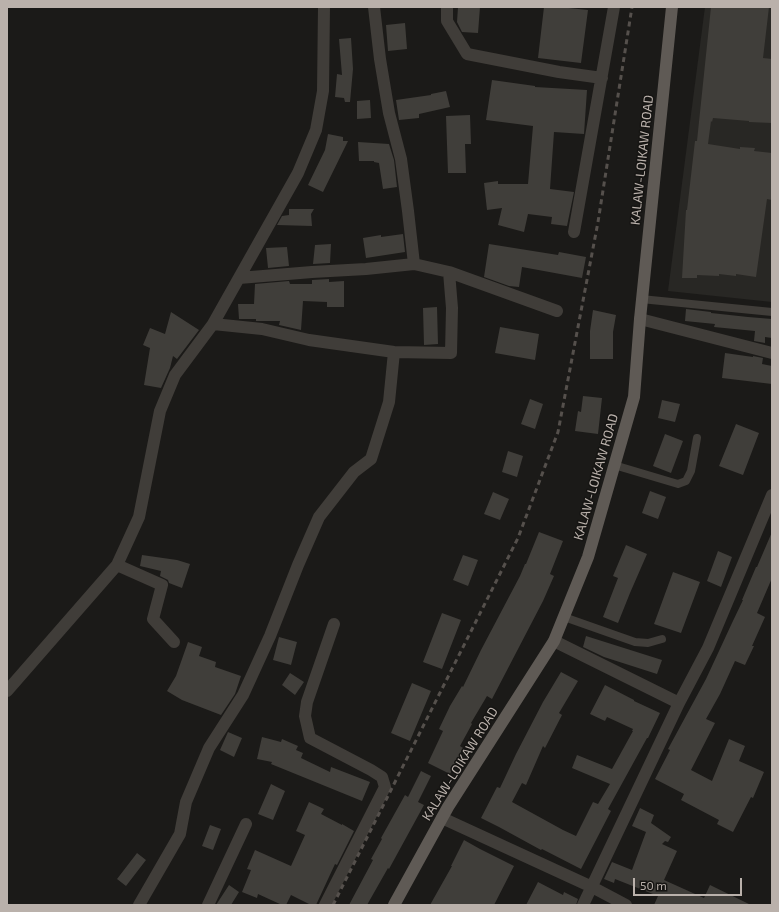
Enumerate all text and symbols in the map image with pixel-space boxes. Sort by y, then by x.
street label: KALAW-LOIKAW ROAD [627,94,657,226]
street label: KALAW-LOIKAW ROAD [570,412,622,542]
street label: KALAW-LOIKAW ROAD [419,704,501,824]
scale bar [635,870,744,896]
text: 50 m [640,878,667,892]

